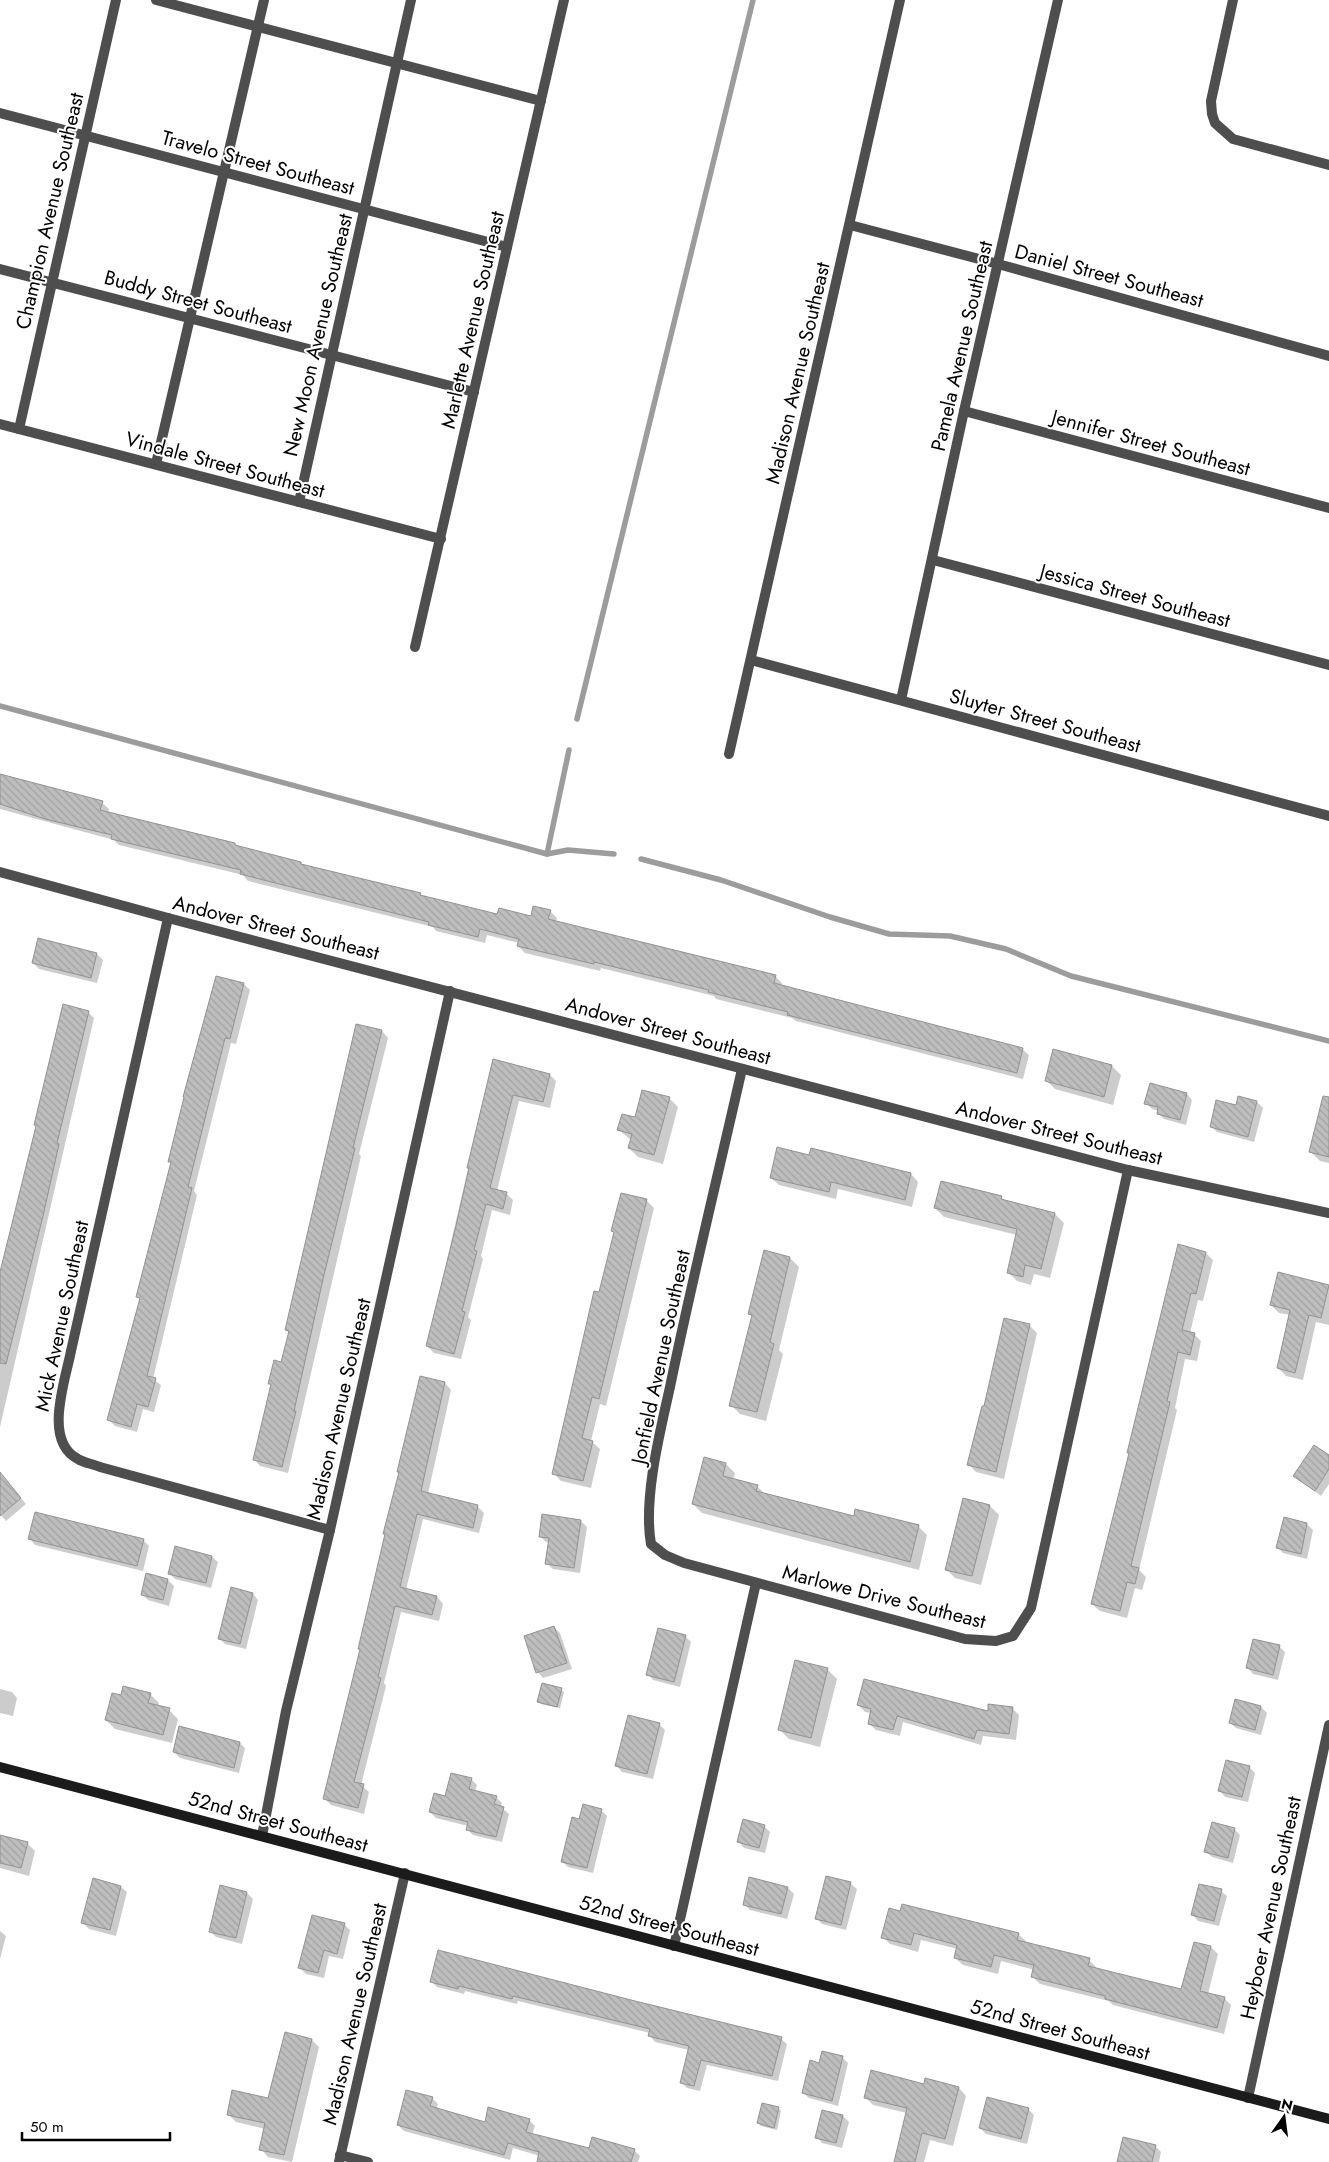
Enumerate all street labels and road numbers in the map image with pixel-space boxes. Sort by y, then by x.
street label: Champion Avenue Southeast [9,90,91,332]
street label: Travelo Street Southeast [158,123,358,203]
street label: Marlette Avenue Southeast [434,208,512,432]
street label: New Moon Avenue Southeast [276,211,360,459]
street label: Daniel Street Southeast [1012,237,1207,315]
street label: Pamela Avenue Southeast [924,238,1000,454]
street label: Madison Avenue Southeast [758,259,838,487]
street label: Buddy Street Southeast [101,263,295,341]
street label: Jennifer Street Southeast [1046,402,1254,484]
street label: Vindale Street Southeast [122,424,328,506]
street label: Jessica Street Southeast [1034,556,1233,635]
street label: Sluyter Street Southeast [946,682,1144,761]
street label: Andover Street Southeast [170,888,382,968]
street label: Andover Street Southeast [562,990,774,1072]
street label: Andover Street Southeast [953,1093,1165,1173]
street label: Mick Avenue Southeast [28,1218,96,1414]
street label: Jonfield Avenue Southeast [624,1247,698,1470]
street label: Madison Avenue Southeast [299,1295,379,1523]
street label: Marlowe Drive Southeast [779,1558,989,1636]
street label: 52nd Street Southeast [185,1784,371,1860]
street label: Heyboer Avenue Southeast [1233,1794,1309,2022]
street label: 52nd Street Southeast [576,1888,762,1964]
street label: Madison Avenue Southeast [315,1900,395,2128]
street label: 52nd Street Southeast [967,1992,1153,2068]

